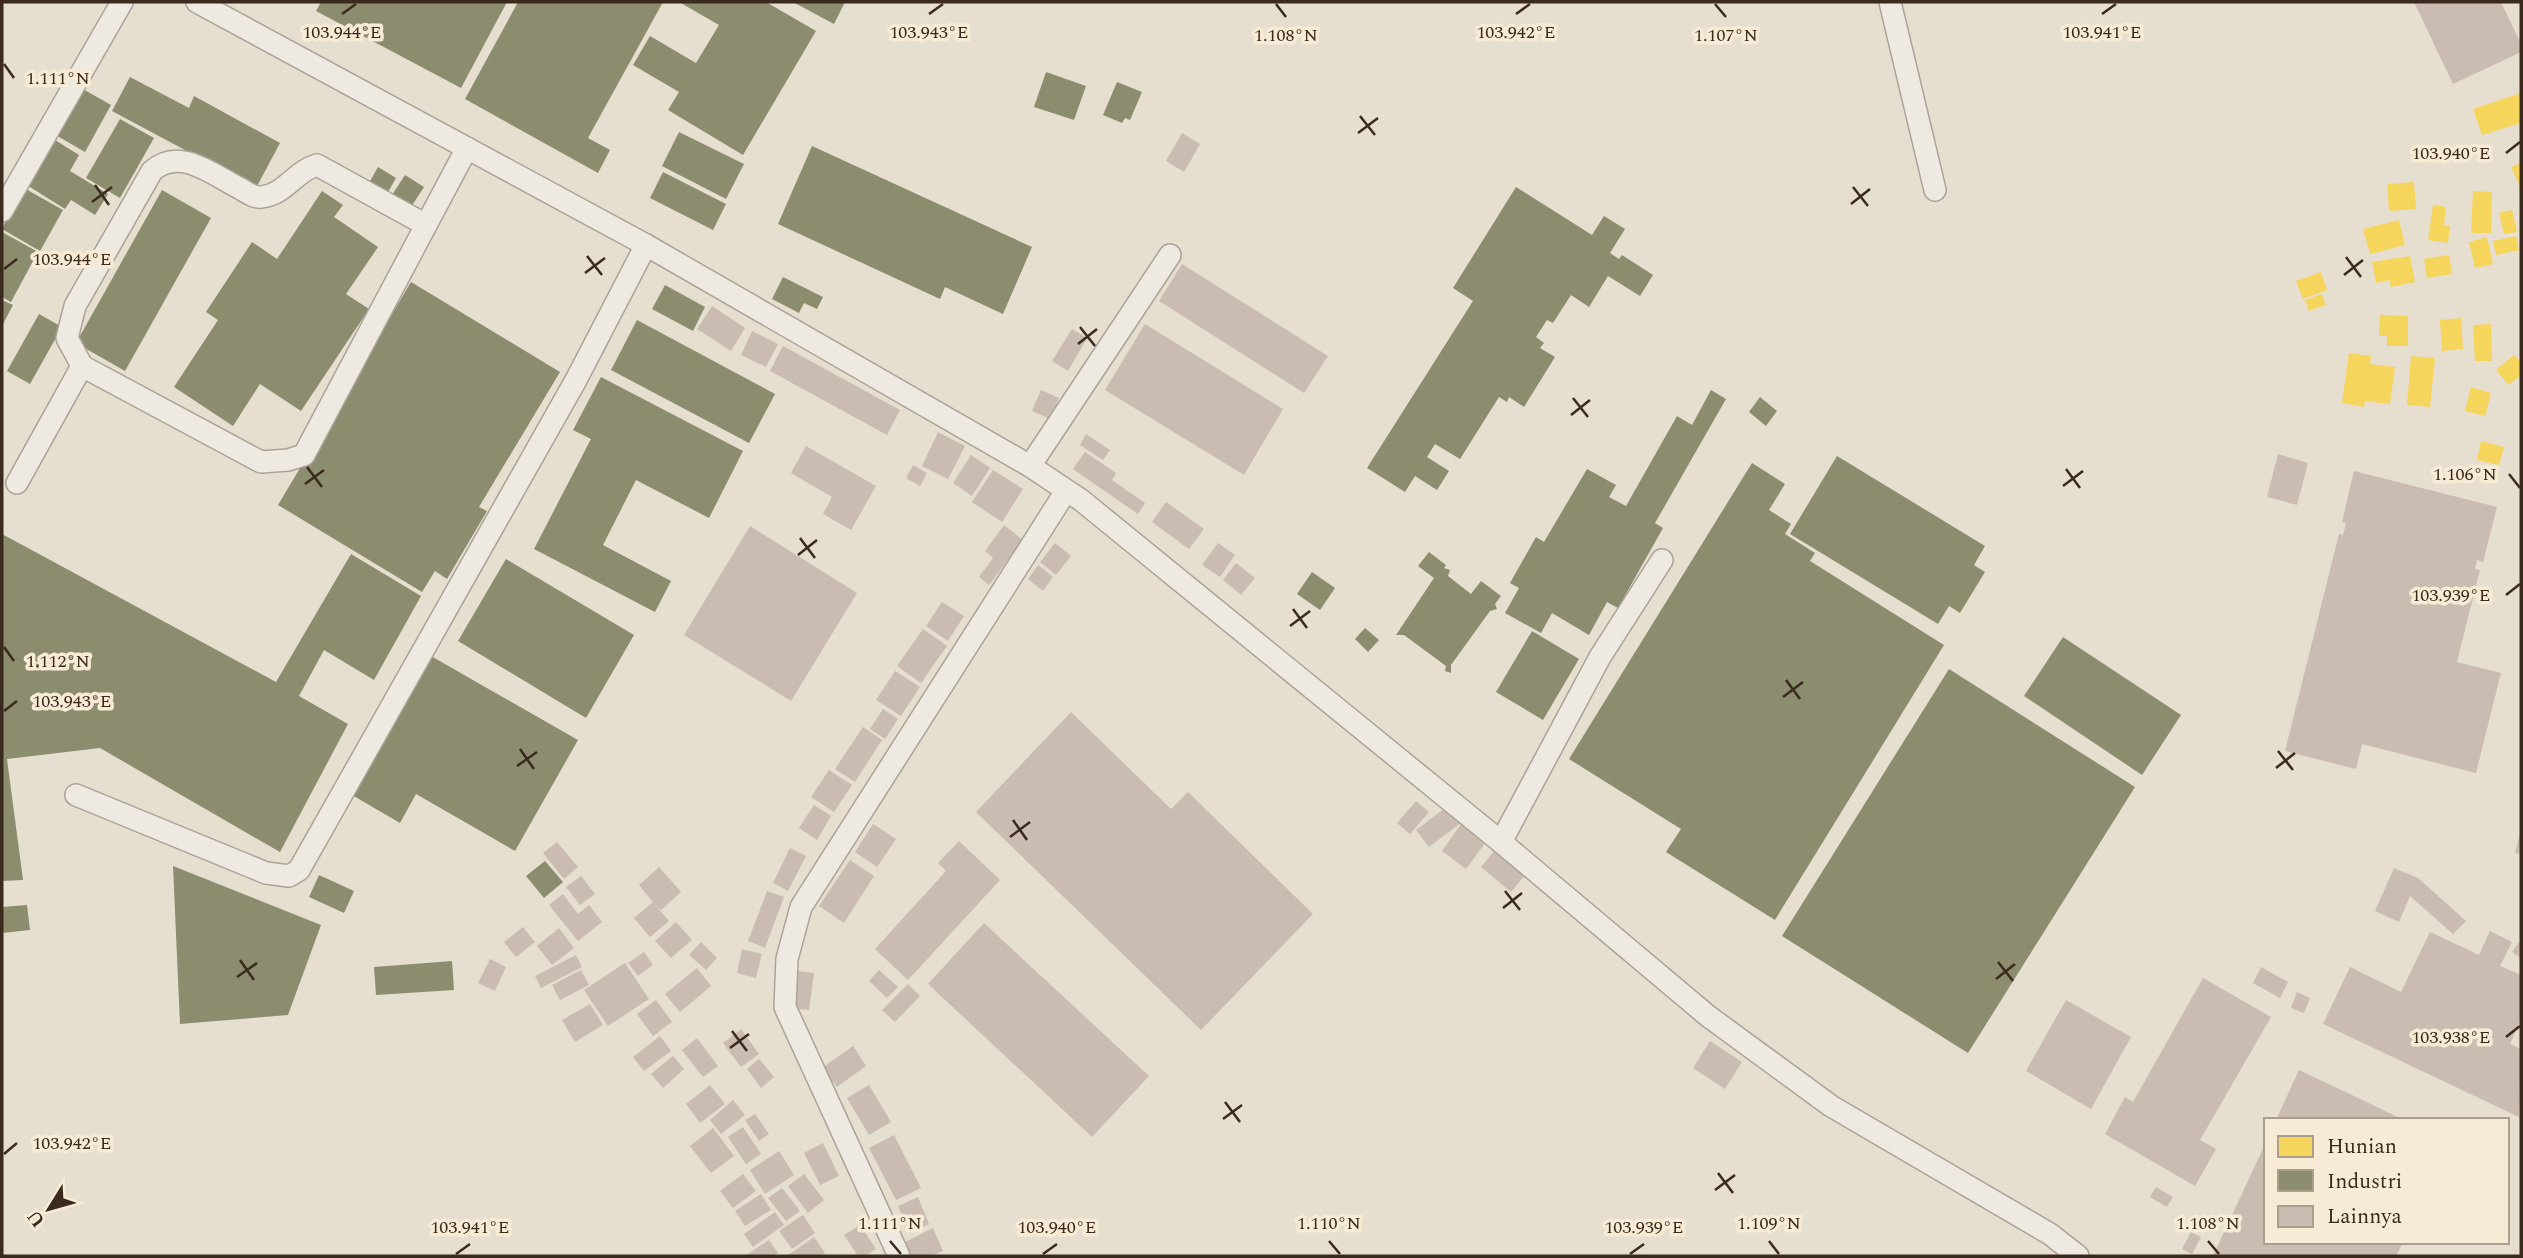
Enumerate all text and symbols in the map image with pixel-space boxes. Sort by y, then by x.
text: 103.944°E [302,19,382,46]
text: 103.943°E [889,19,969,46]
text: 103.942°E [1476,19,1556,46]
text: 103.941°E [2062,19,2142,46]
text: 1.108°N [1254,22,1318,49]
text: 1.107°N [1694,22,1758,49]
text: 1.111°N [26,65,90,92]
text: 103.940°E [2411,140,2491,167]
text: 103.944°E [32,246,112,273]
text: 1.106°N [2433,461,2497,488]
text: 103.939°E [2411,582,2491,609]
text: 1.112°N [26,648,90,675]
text: 103.943°E [32,688,112,715]
text: 103.938°E [2411,1024,2491,1051]
legend [2264,1118,2509,1244]
text: 103.942°E [32,1130,112,1157]
text: Hunian [2327,1131,2397,1163]
text: Industri [2327,1166,2402,1198]
north arrow [14,1174,84,1244]
text: Lainnya [2327,1201,2402,1233]
text: U [20,1203,53,1233]
text: 1.111°N [858,1210,922,1237]
text: 1.110°N [1297,1210,1361,1237]
text: 1.109°N [1737,1210,1801,1237]
text: 1.108°N [2176,1210,2240,1237]
text: 103.941°E [430,1214,510,1241]
text: 103.940°E [1017,1214,1097,1241]
text: 103.939°E [1604,1214,1684,1241]

